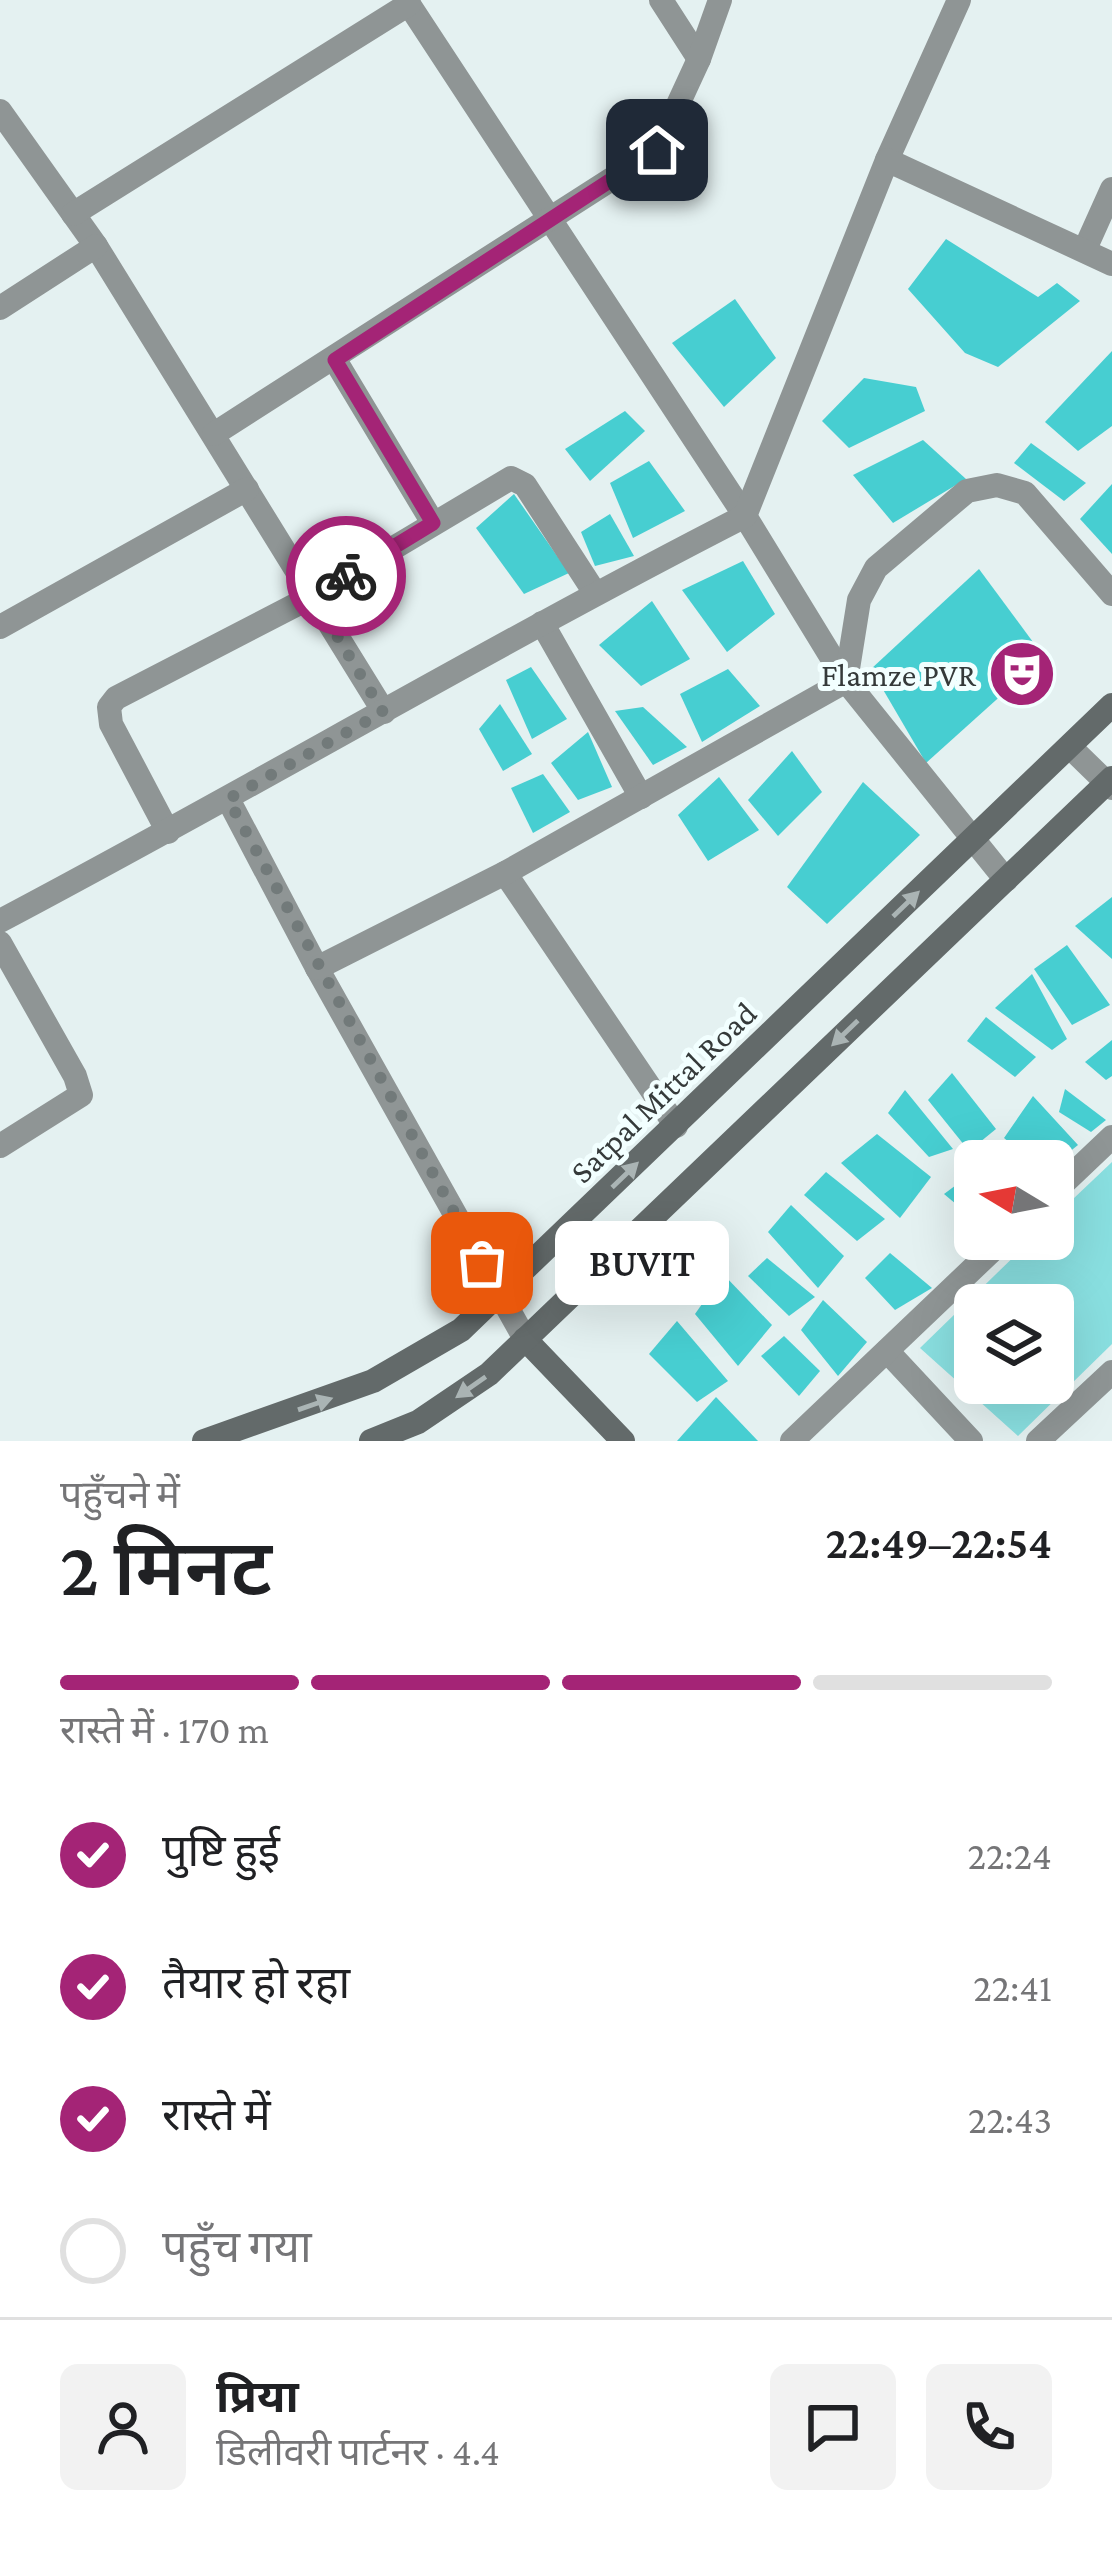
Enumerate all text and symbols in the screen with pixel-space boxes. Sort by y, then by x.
pin [606,99,708,201]
icon: home [624,117,690,183]
courier [286,516,406,636]
icon: bike [313,543,379,609]
theatre icon: Flamze PVR [987,639,1057,709]
place label: Flamze PVR [821,656,977,693]
one-way arrow [891,891,920,919]
street label: Satpal Mittal Road [562,994,764,1190]
one-way arrow [831,1018,860,1046]
north arrow [954,1140,1074,1260]
map controls [954,1140,1074,1404]
one-way arrow [610,1161,639,1189]
pin [431,1212,533,1314]
callout: BUVIT [554,1221,728,1305]
icon: bag [449,1230,515,1296]
text: BUVIT [589,1241,695,1284]
button: layers [954,1284,1074,1404]
one-way arrow [455,1375,487,1398]
one-way arrow [297,1394,333,1412]
text: पहुँचने में [60,1473,180,1516]
text: 22:49–22:54 [825,1518,1052,1568]
text: 2 मिनट [60,1525,272,1612]
text: रास्ते में · 170 m [60,1708,269,1751]
icon: check [60,1822,126,1888]
text: पुष्टि हुई [162,1826,280,1876]
text: 22:24 [968,1834,1052,1877]
icon: check [60,1954,126,2020]
text: तैयार हो रहा [162,1958,350,2008]
text: 22:41 [973,1966,1052,2009]
icon: check [60,2086,126,2152]
text: रास्ते में [162,2090,271,2140]
text: 22:43 [968,2098,1052,2141]
text: पहुँच गया [162,2222,312,2272]
button: person [60,2364,186,2490]
button: chat [770,2364,896,2490]
button: phone [926,2364,1052,2490]
text: प्रिया [216,2372,299,2422]
text: डिलीवरी पार्टनर · 4.4 [216,2430,500,2473]

